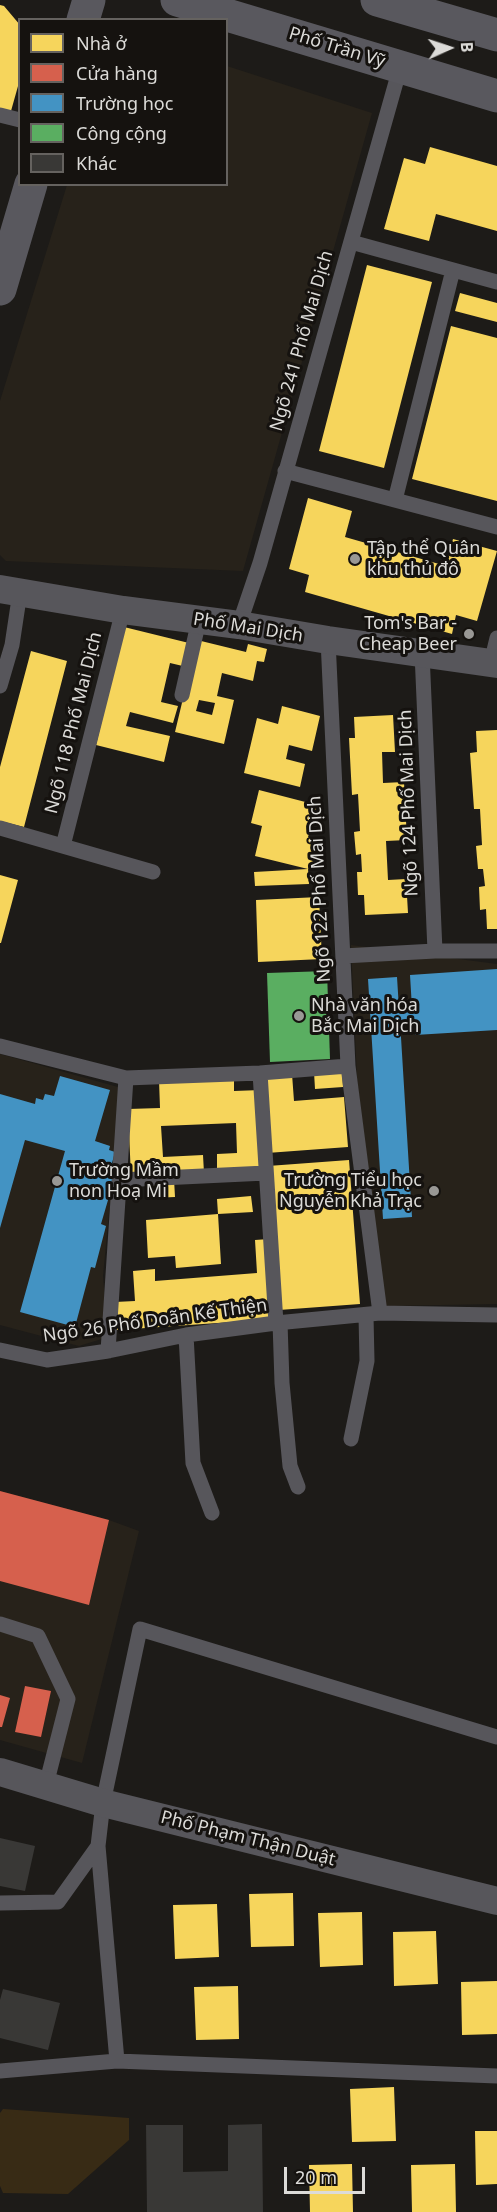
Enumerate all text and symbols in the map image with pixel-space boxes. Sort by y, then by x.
legend [18,18,228,186]
north arrow [419,18,479,78]
street label: Phố Trần Vỹ [286,23,388,73]
text: Nhà ở [76,31,127,55]
text: B [456,41,478,53]
text: Cửa hàng [76,61,158,85]
text: Trường học [76,91,173,115]
text: Công cộng [76,121,167,145]
text: Khác [76,151,117,175]
street label: Ngõ 241 Phố Mai Dịch [266,248,338,434]
place label: Tập thể Quân khu thủ đô [367,538,480,580]
marker: Tập thể Quân khu thủ đô [348,552,362,566]
street label: Phố Mai Dịch [192,609,304,647]
place label: Tom's Bar - Cheap Beer [359,613,457,656]
marker: Tom's Bar - Cheap Beer [462,627,476,641]
street label: Ngõ 118 Phố Mai Dịch [41,630,107,816]
street label: Ngõ 124 Phố Mai Dịch [395,709,423,897]
street label: Ngõ 122 Phố Mai Dịch [304,795,336,983]
place label: Nhà văn hóa Bắc Mai Dịch [311,995,419,1038]
marker: Nhà văn hóa Bắc Mai Dịch [292,1009,306,1023]
place label: Trường Mầm non Hoạ Mi [69,1160,179,1202]
place label: Trường Tiểu học Nguyễn Khả Trạc [279,1170,422,1212]
marker: Trường Mầm non Hoạ Mi [50,1174,64,1188]
marker: Trường Tiểu học Nguyễn Khả Trạc [427,1184,441,1198]
street label: Ngõ 26 Phố Doãn Kế Thiện [42,1295,268,1347]
street label: Phố Phạm Thận Duật [158,1807,338,1871]
scale bar [287,2155,368,2193]
text: 20 m [295,2165,337,2189]

